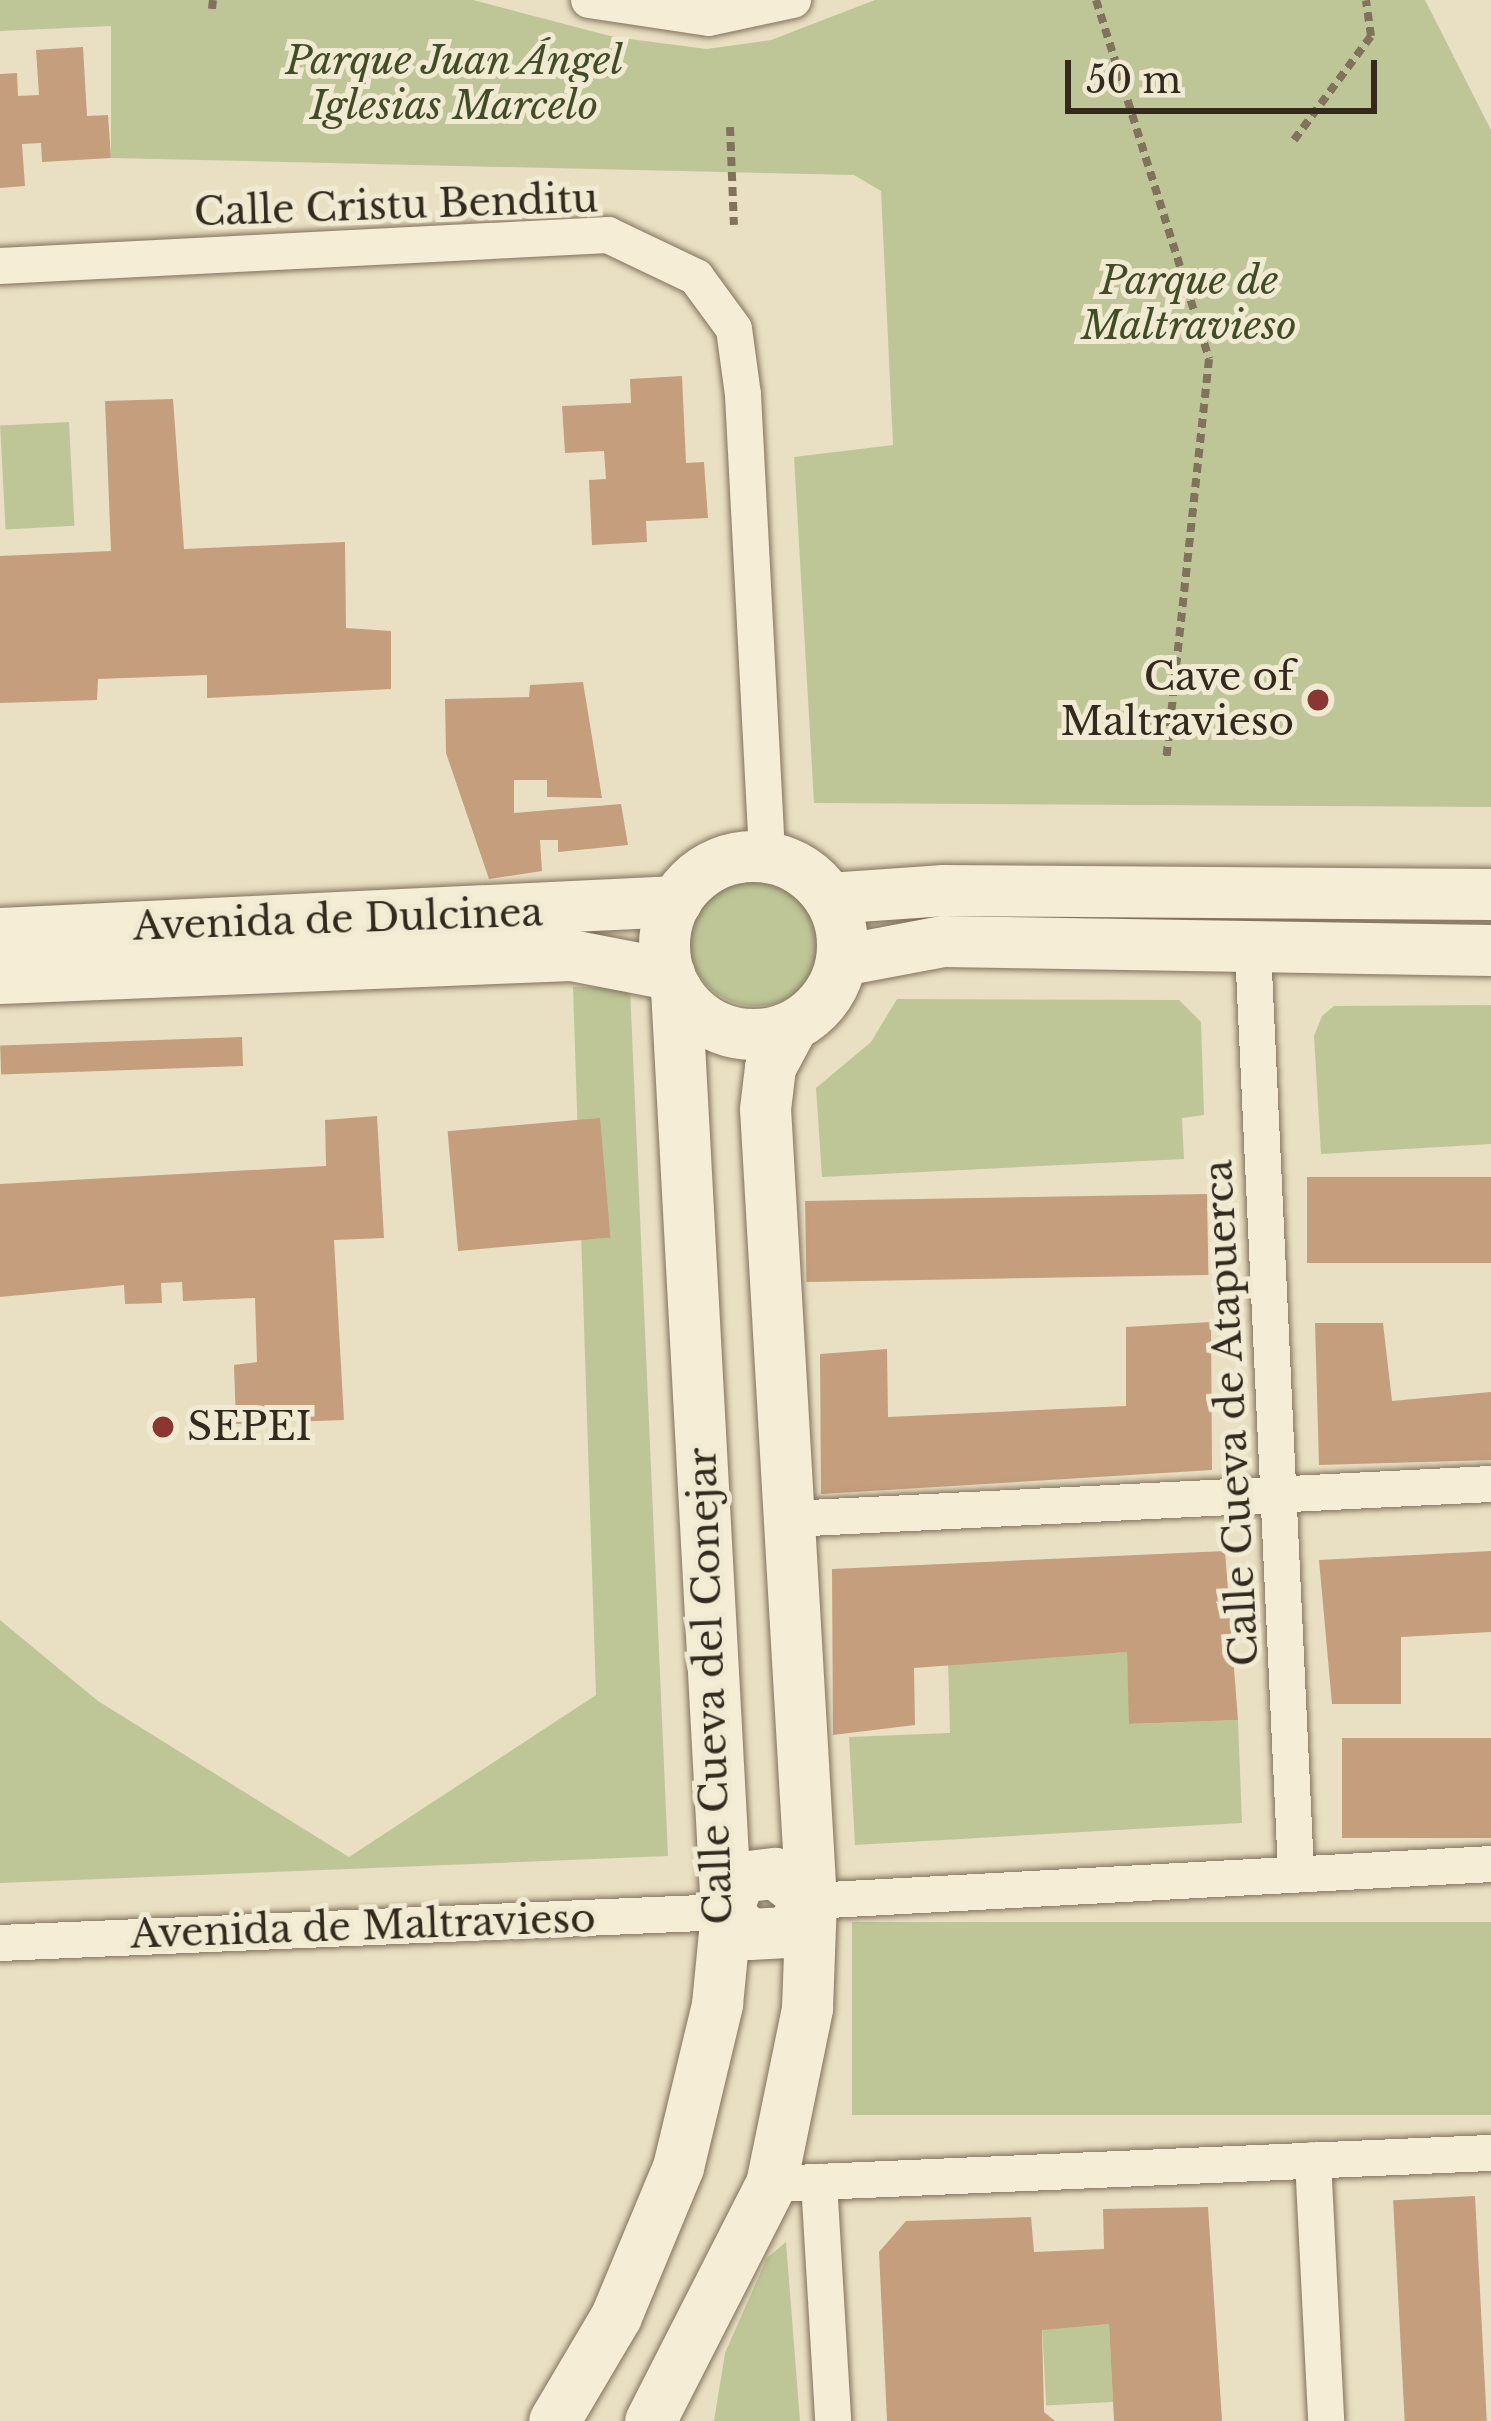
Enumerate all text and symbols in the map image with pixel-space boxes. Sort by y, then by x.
scale bar [1071,36,1383,110]
park label: Parque Juan Ángel Iglesias Marcelo [283,39,625,130]
text: 50 m [1086,58,1181,103]
street label: Calle Cristu Benditu [193,176,599,236]
park label: Parque de Maltravieso [1081,259,1297,350]
place label: Cave of Maltravieso [1060,655,1294,746]
marker: Cave of Maltravieso [1305,687,1331,713]
street label: Avenida de Dulcinea [132,889,544,951]
street label: Calle Cueva de Atapuerca [1195,1158,1269,1668]
place label: SEPEI [187,1404,312,1450]
marker: SEPEI [150,1414,176,1440]
street label: Calle Cueva del Conejar [679,1446,743,1926]
street label: Avenida de Maltravieso [129,1895,597,1959]

